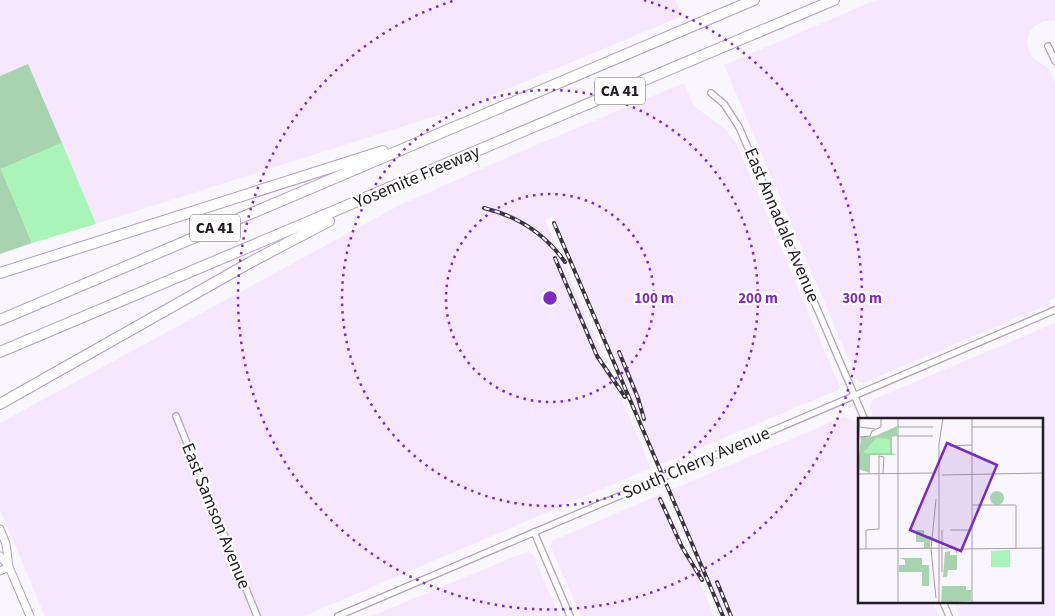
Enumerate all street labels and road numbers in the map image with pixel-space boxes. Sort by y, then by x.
road number: CA 41 [595,78,645,104]
street label: Yosemite Freeway [349,139,484,215]
street label: East Annadale Avenue [738,144,826,306]
road number: CA 41 [190,214,240,242]
street label: South Cherry Avenue [618,421,774,505]
street label: East Samson Avenue [175,439,257,593]

